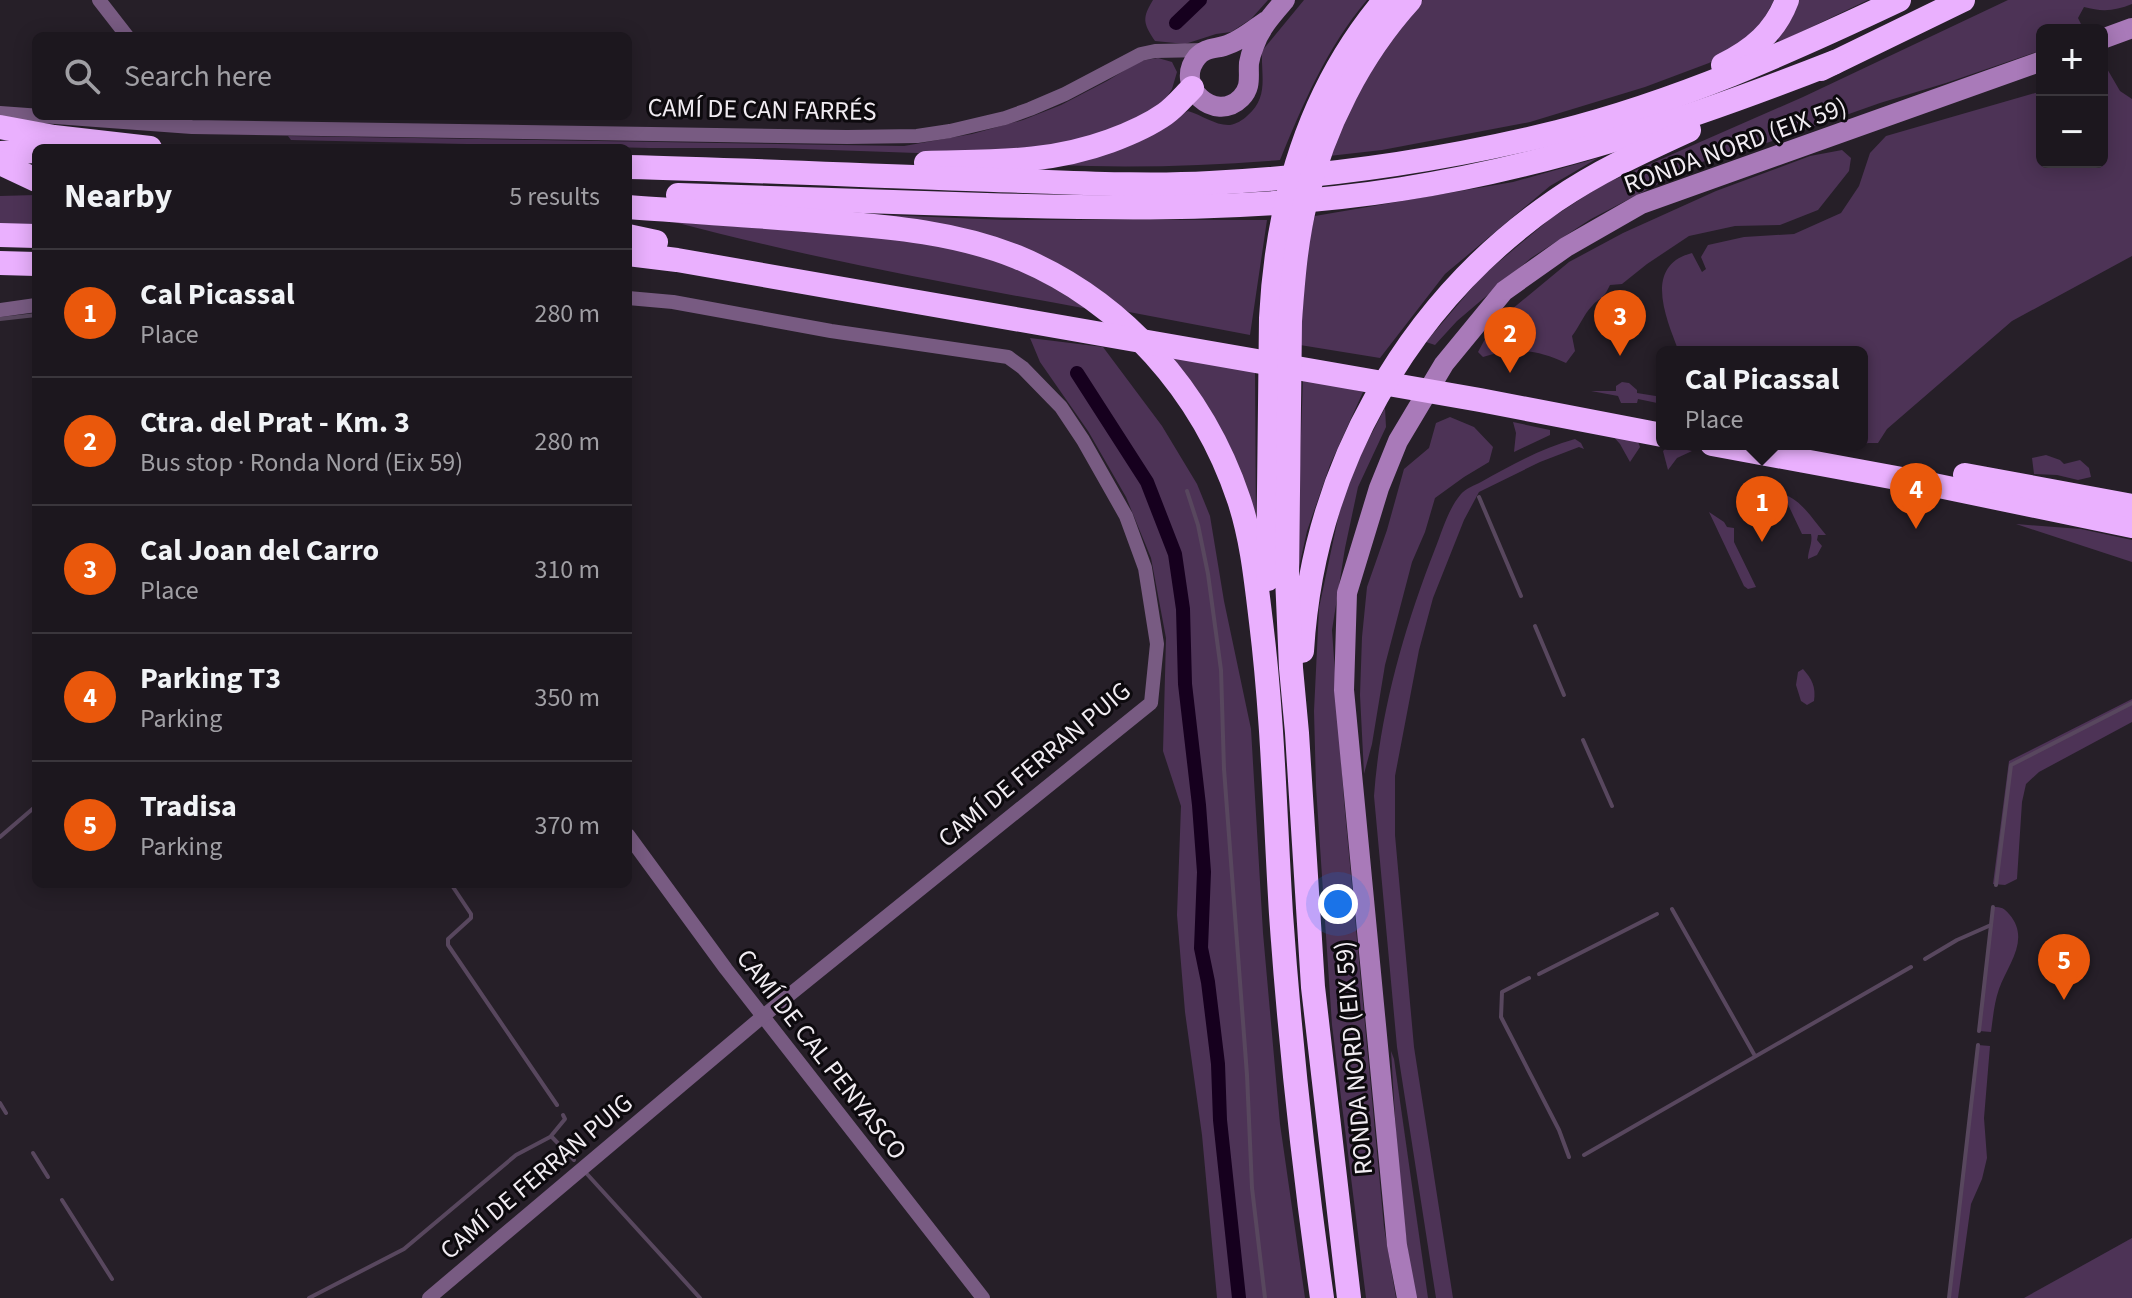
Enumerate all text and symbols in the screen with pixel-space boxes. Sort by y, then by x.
map controls [2036,24,2108,168]
button: + [2036,24,2108,96]
search box [32,32,632,120]
icon: search [60,54,104,98]
text: Search here [124,55,272,98]
street label: RONDA NORD (EIX 59) [1619,88,1852,203]
street label: CAMÍ DE CAN FARRÉS [647,89,877,130]
button: − [2036,96,2108,168]
text: Nearby [64,172,172,221]
text: 5 results [509,178,600,215]
text: Cal Picassal [140,273,295,316]
pin: 3 [1594,290,1646,356]
text: 1 [83,295,97,332]
text: 280 m [534,295,600,332]
pin: 2 [1484,307,1536,373]
text: Place [140,316,199,353]
popup [1656,346,1868,450]
text: Cal Picassal [1685,358,1839,401]
text: Ctra. del Prat - Km. 3 [140,401,410,444]
text: Place [1685,401,1743,438]
text: 2 [83,423,97,460]
text: 280 m [534,423,600,460]
text: Bus stop · Ronda Nord (Eix 59) [140,444,463,481]
pin: 4 [1890,463,1942,529]
pin: 1 [1736,476,1788,542]
text: Cal Joan del Carro [140,529,379,572]
text: 3 [83,551,97,588]
text: 310 m [534,551,600,588]
text: Place [140,572,199,609]
text: Parking T3 [140,657,281,700]
street label: CAMÍ DE FERRAN PUIG [930,673,1139,856]
text: 4 [83,679,97,716]
text: 350 m [534,679,600,716]
text: Parking [140,700,222,737]
text: Tradisa [140,785,237,828]
text: 5 [83,807,97,844]
text: 370 m [534,807,600,844]
text: Parking [140,828,222,865]
your location [1318,884,1358,924]
pin: 5 [2038,934,2090,1000]
street label: RONDA NORD (EIX 59) [1325,939,1382,1176]
street label: CAMÍ DE CAL PENYASCO [728,941,916,1167]
street label: CAMÍ DE FERRAN PUIG [432,1085,641,1268]

